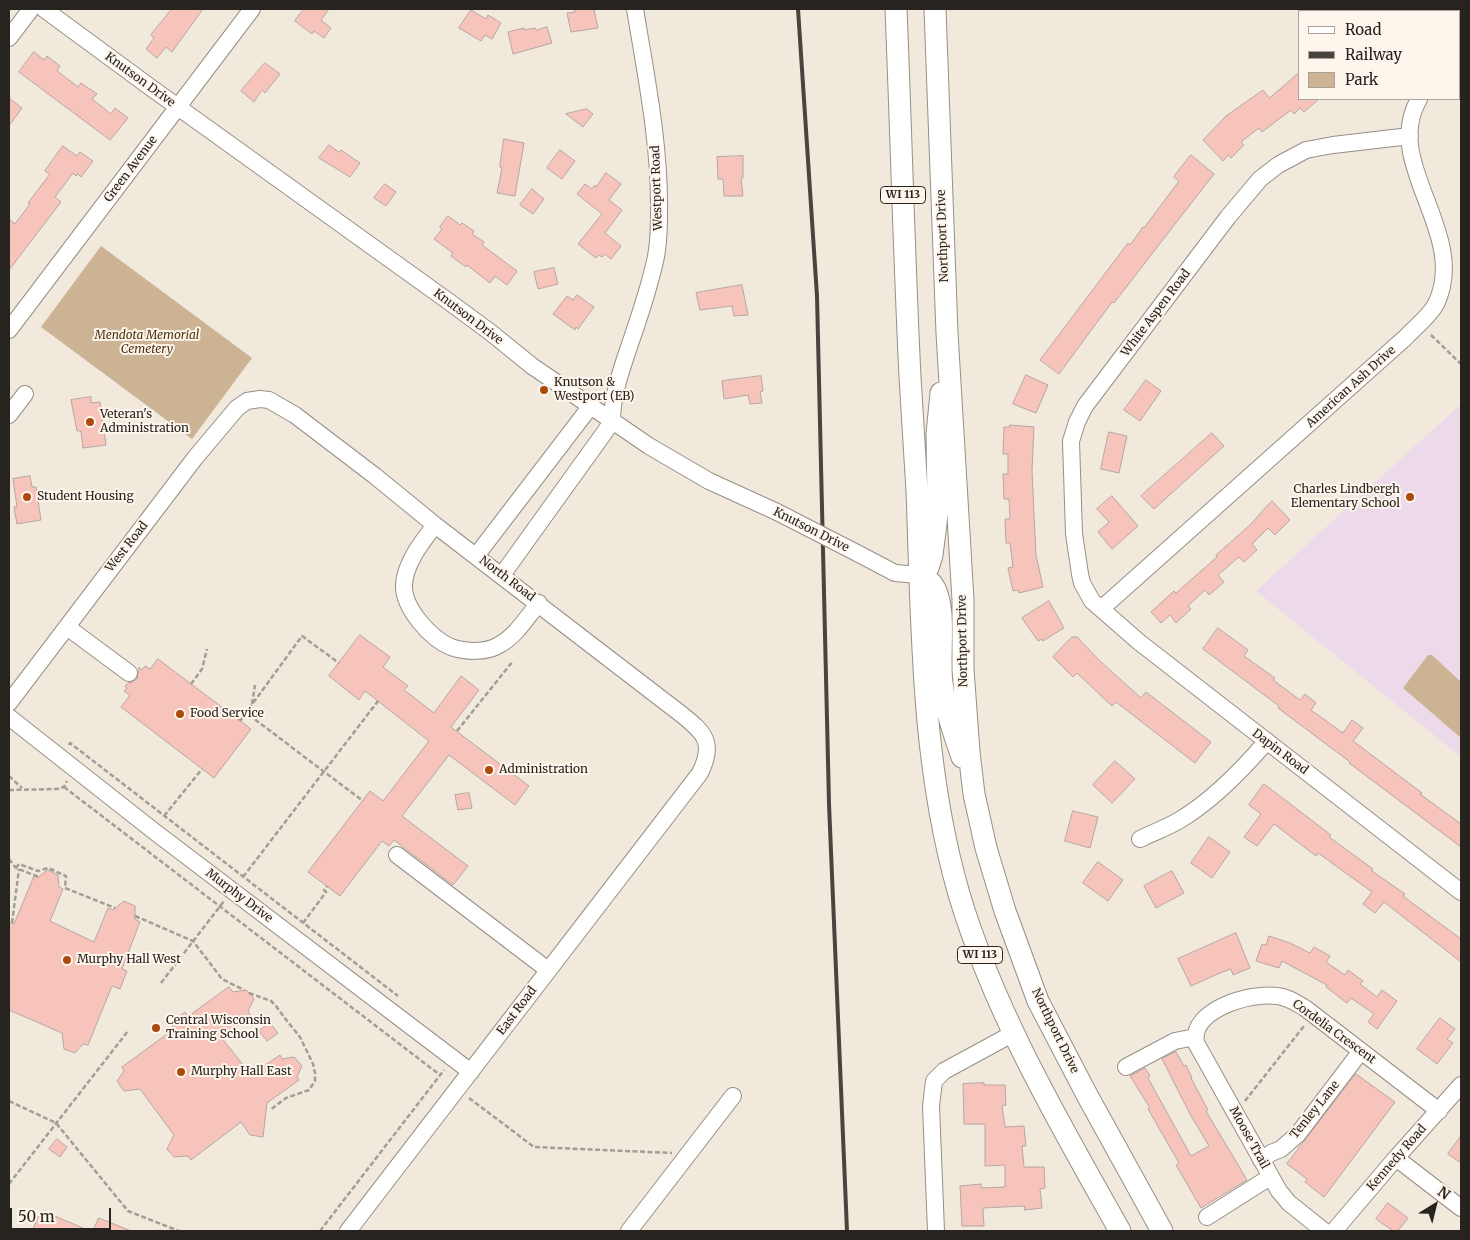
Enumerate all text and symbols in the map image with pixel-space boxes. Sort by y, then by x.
legend [1298,10,1460,100]
text: Road [1345,20,1381,39]
text: Railway [1345,45,1402,64]
street label: Knutson Drive [102,50,178,110]
text: Park [1345,70,1378,89]
street label: Green Avenue [101,133,161,205]
street label: Westport Road [648,145,666,231]
road number: WI 113 [880,186,926,204]
street label: Northport Drive [934,189,952,283]
street label: White Aspen Road [1118,267,1194,359]
street label: Knutson Drive [430,286,506,348]
park label: Mendota Memorial Cemetery [95,329,199,357]
street label: American Ash Drive [1303,343,1399,431]
place label: Knutson & Westport (EB) [554,376,634,404]
marker: Knutson & Westport (EB) [538,384,550,396]
place label: Veteran's Administration [100,408,189,436]
marker: Veteran's Administration [84,416,96,428]
place label: Charles Lindbergh Elementary School [1291,483,1400,511]
place label: Student Housing [37,490,134,504]
marker: Student Housing [21,491,33,503]
marker: Charles Lindbergh Elementary School [1404,491,1416,503]
street label: Knutson Drive [771,505,851,555]
street label: West Road [103,519,151,575]
street label: North Road [476,553,538,605]
street label: Northport Drive [955,595,971,687]
place label: Food Service [190,707,264,721]
marker: Food Service [174,708,186,720]
street label: Dapin Road [1249,726,1311,778]
place label: Administration [499,763,588,777]
marker: Administration [483,764,495,776]
street label: Murphy Drive [203,866,275,926]
road number: WI 113 [958,946,1002,964]
place label: Murphy Hall West [77,953,181,967]
marker: Murphy Hall West [61,954,73,966]
street label: East Road [494,984,540,1038]
street label: Northport Drive [1028,986,1082,1076]
street label: Cordelia Crescent [1289,997,1379,1067]
place label: Central Wisconsin Training School [166,1014,271,1042]
marker: Central Wisconsin Training School [150,1022,162,1034]
place label: Murphy Hall East [191,1065,292,1079]
marker: Murphy Hall East [175,1066,187,1078]
street label: Tenley Lane [1287,1078,1343,1142]
street label: Moose Trail [1226,1104,1272,1172]
street label: Kennedy Road [1364,1122,1430,1194]
north arrow [1410,1180,1460,1230]
text: N [1434,1182,1454,1203]
scale bar [12,1198,114,1230]
text: 50 m [18,1207,55,1226]

